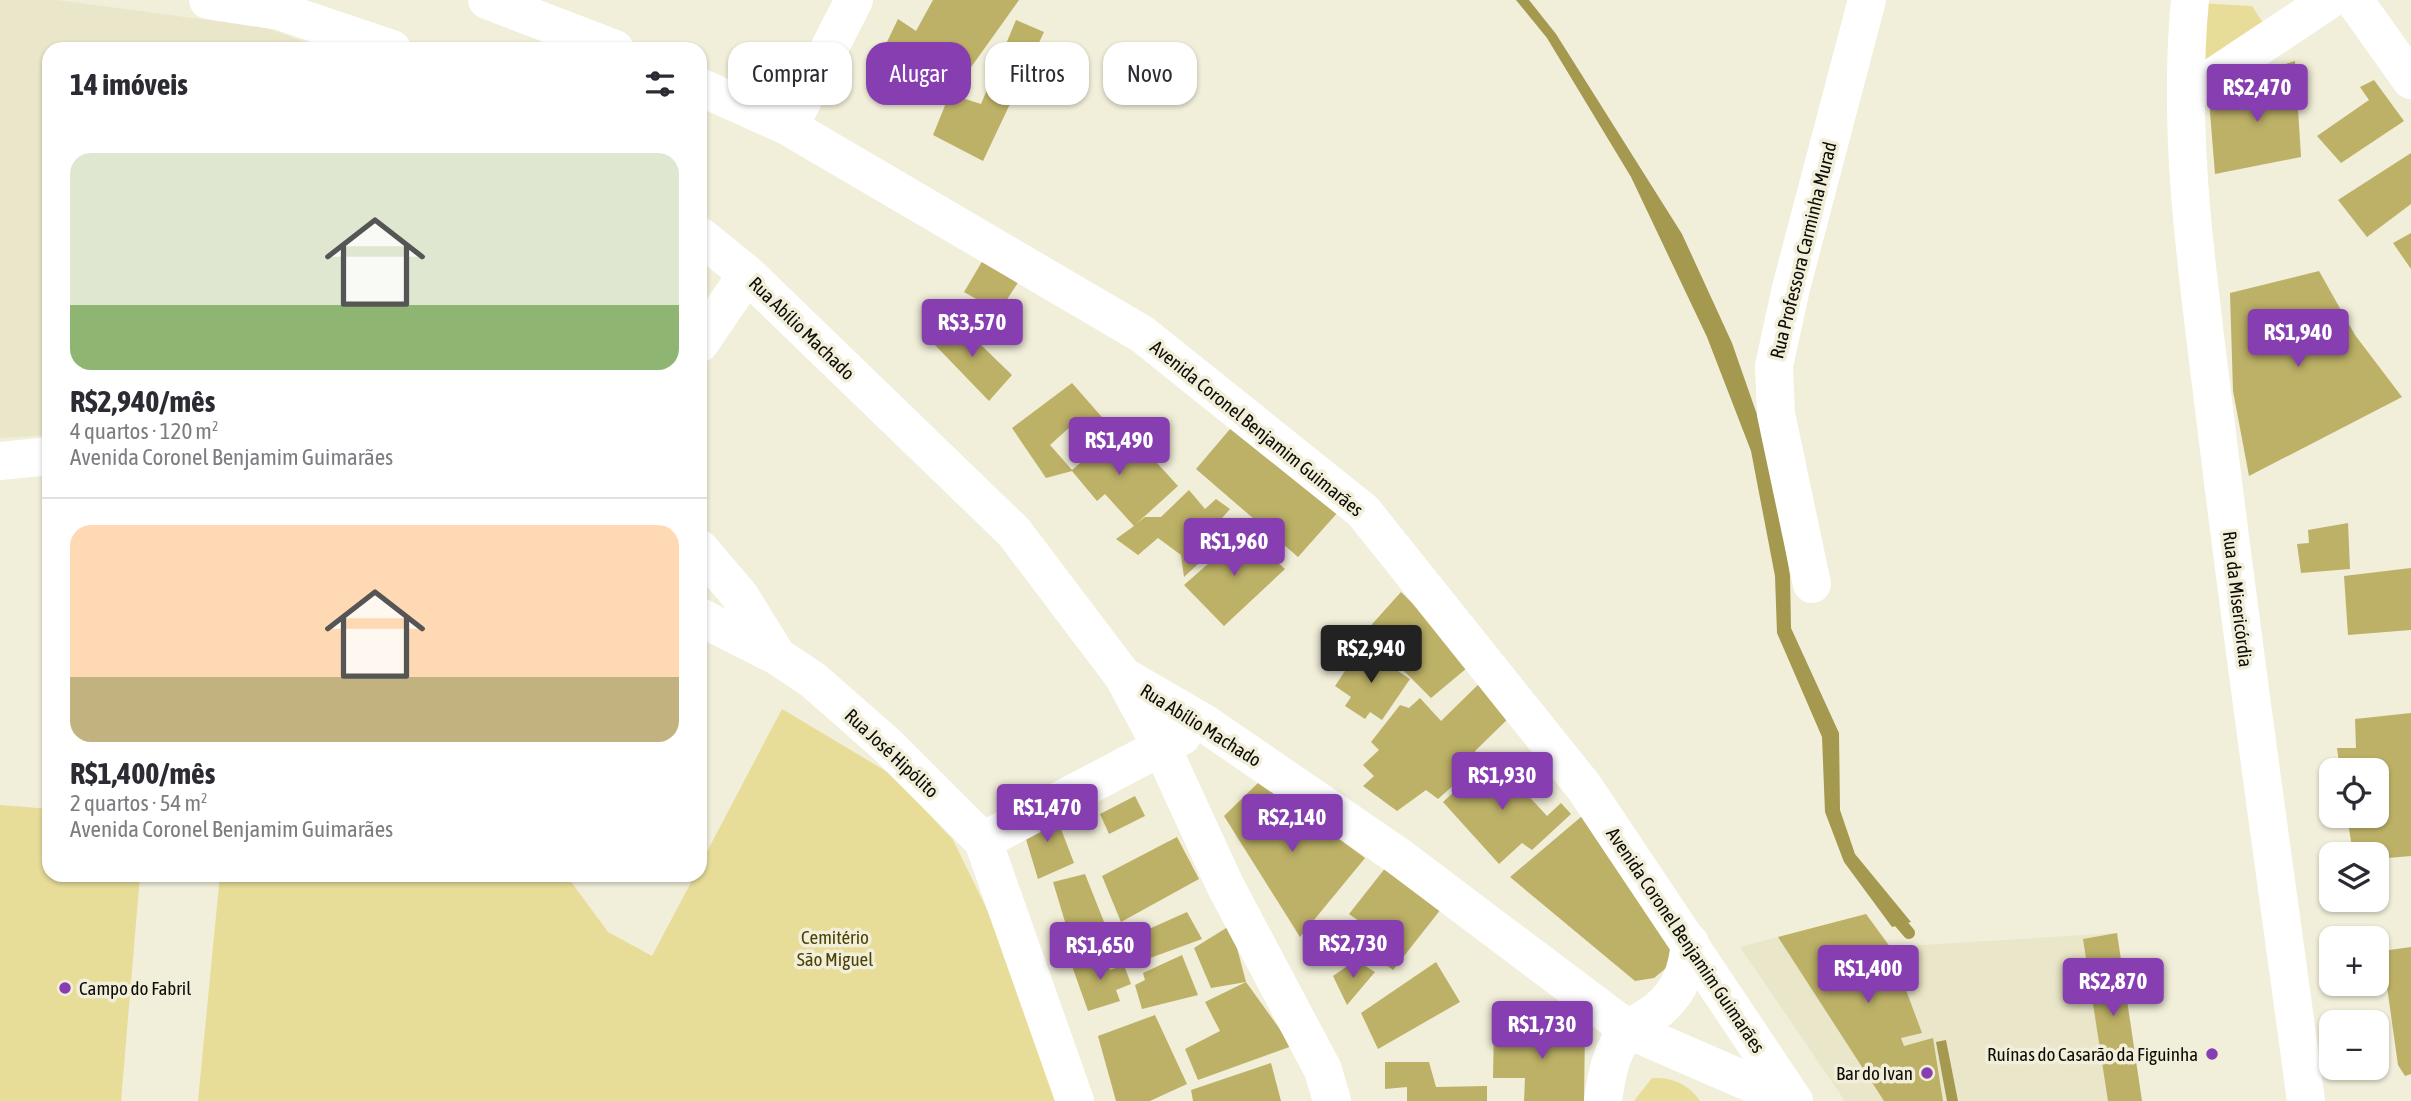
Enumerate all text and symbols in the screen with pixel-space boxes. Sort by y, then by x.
chip: Comprar [728,42,852,105]
chip: Alugar [866,42,971,105]
chip: Filtros [985,42,1089,105]
chip: Novo [1103,42,1197,105]
pin: R$2,470 [2192,64,2322,124]
icon: filters [641,65,679,103]
text: 14 imóveis [70,67,188,101]
text: R$2,470 [2223,74,2291,100]
street label: Rua Professora Carminha Murad [1765,139,1841,361]
icon: home [312,199,438,325]
street label: Rua Abílio Machado [745,272,859,384]
pin: R$3,570 [907,300,1037,359]
text: R$3,570 [938,309,1006,335]
pin: R$1,940 [2233,310,2363,369]
text: R$1,940 [2264,319,2332,345]
street label: Avenida Coronel Benjamim Guimarães [1146,335,1368,521]
text: R$2,940/mês [70,384,215,418]
text: 4 quartos · 120 m² [70,418,218,444]
pin: R$1,490 [1054,418,1184,477]
text: R$1,490 [1085,427,1153,453]
text: Avenida Coronel Benjamim Guimarães [70,444,393,470]
pin: R$1,960 [1169,518,1299,578]
text: R$1,960 [1200,528,1268,554]
street label: Rua da Misericórdia [2219,530,2257,668]
icon: home [312,571,438,697]
pin: R$2,940 [1306,626,1436,685]
text: R$2,940 [1337,635,1405,661]
street label: Rua Abílio Machado [1137,679,1266,771]
street label: Rua José Hipólito [841,704,943,802]
pin: R$1,930 [1437,752,1567,812]
text: R$1,400/mês [70,756,215,790]
map controls [2319,758,2389,1080]
button: locate [2319,758,2389,828]
text: R$1,930 [1468,762,1536,788]
pin: R$1,470 [982,784,1112,844]
text: 2 quartos · 54 m² [70,790,208,816]
text: R$1,470 [1013,794,1081,820]
pin: R$2,140 [1227,794,1357,854]
text: R$2,140 [1258,804,1326,830]
text: Avenida Coronel Benjamim Guimarães [70,816,393,842]
street label: Avenida Coronel Benjamim Guimarães [1602,823,1770,1057]
button: layers [2319,842,2389,912]
pin: R$2,730 [1288,920,1418,980]
pin: R$1,650 [1035,922,1165,982]
park label: Cemitério São Miguel [797,926,873,970]
button: + [2319,926,2389,996]
text: R$2,730 [1319,930,1387,956]
text: R$1,650 [1066,932,1134,958]
pin: R$1,400 [1803,946,1933,1005]
text: R$1,400 [1834,955,1902,981]
pin: R$2,870 [2048,958,2178,1018]
text: R$2,870 [2079,968,2147,994]
place label: Campo do Fabril [79,977,191,999]
marker: Campo do Fabril [57,980,73,996]
pin: R$1,730 [1477,1002,1607,1061]
button: − [2319,1010,2389,1080]
text: R$1,730 [1508,1011,1576,1037]
place label: Ruínas do Casarão da Figuinha [1987,1043,2198,1065]
marker: Ruínas do Casarão da Figuinha [2204,1046,2220,1062]
place label: Bar do Ivan [1836,1062,1913,1084]
marker: Bar do Ivan [1919,1065,1935,1081]

